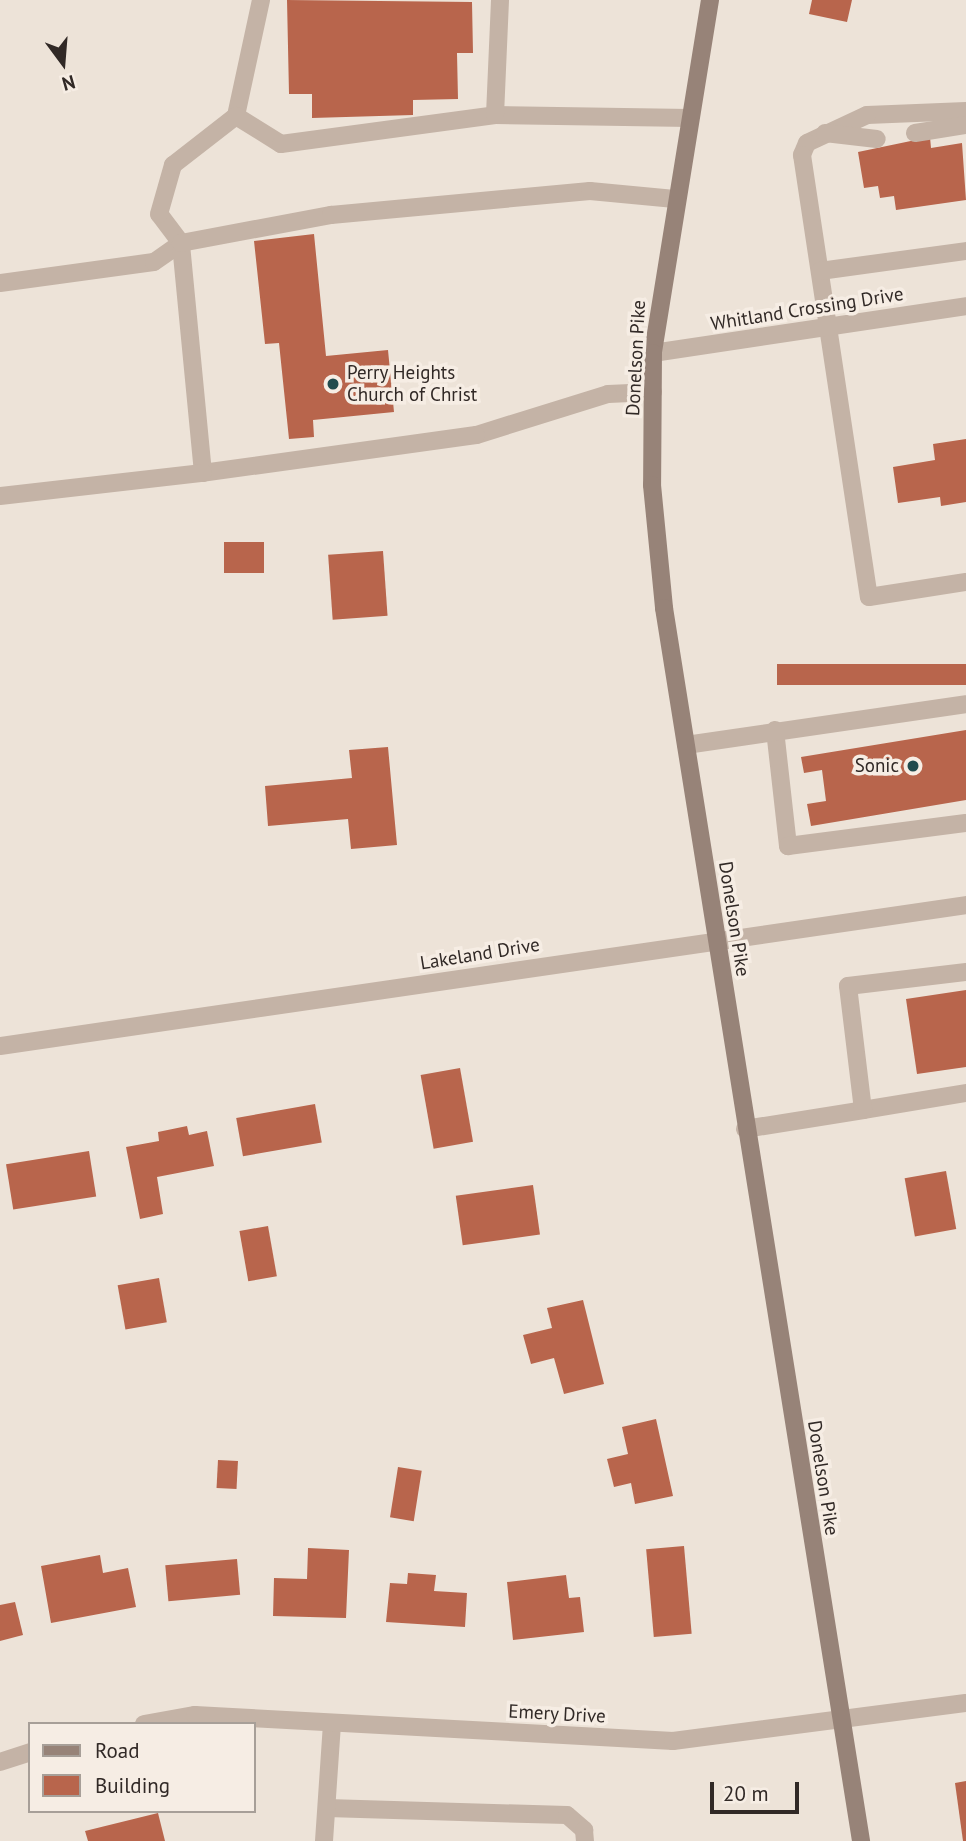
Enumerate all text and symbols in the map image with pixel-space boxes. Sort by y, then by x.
north arrow [28,28,98,98]
text: N [59,70,78,96]
street label: Whitland Crossing Drive [709,283,905,335]
street label: Donelson Pike [622,299,650,417]
place label: Perry Heights Church of Christ [347,362,477,406]
marker: Perry Heights Church of Christ [325,376,341,392]
place label: Sonic [855,755,899,777]
marker: Sonic [905,758,921,774]
street label: Donelson Pike [714,860,754,978]
street label: Lakeland Drive [419,933,541,975]
street label: Donelson Pike [803,1419,843,1537]
street label: Emery Drive [507,1700,607,1728]
legend [28,1722,256,1813]
text: Road [95,1737,139,1764]
scale bar [714,1768,803,1812]
text: Building [95,1772,170,1799]
text: 20 m [723,1780,769,1807]

